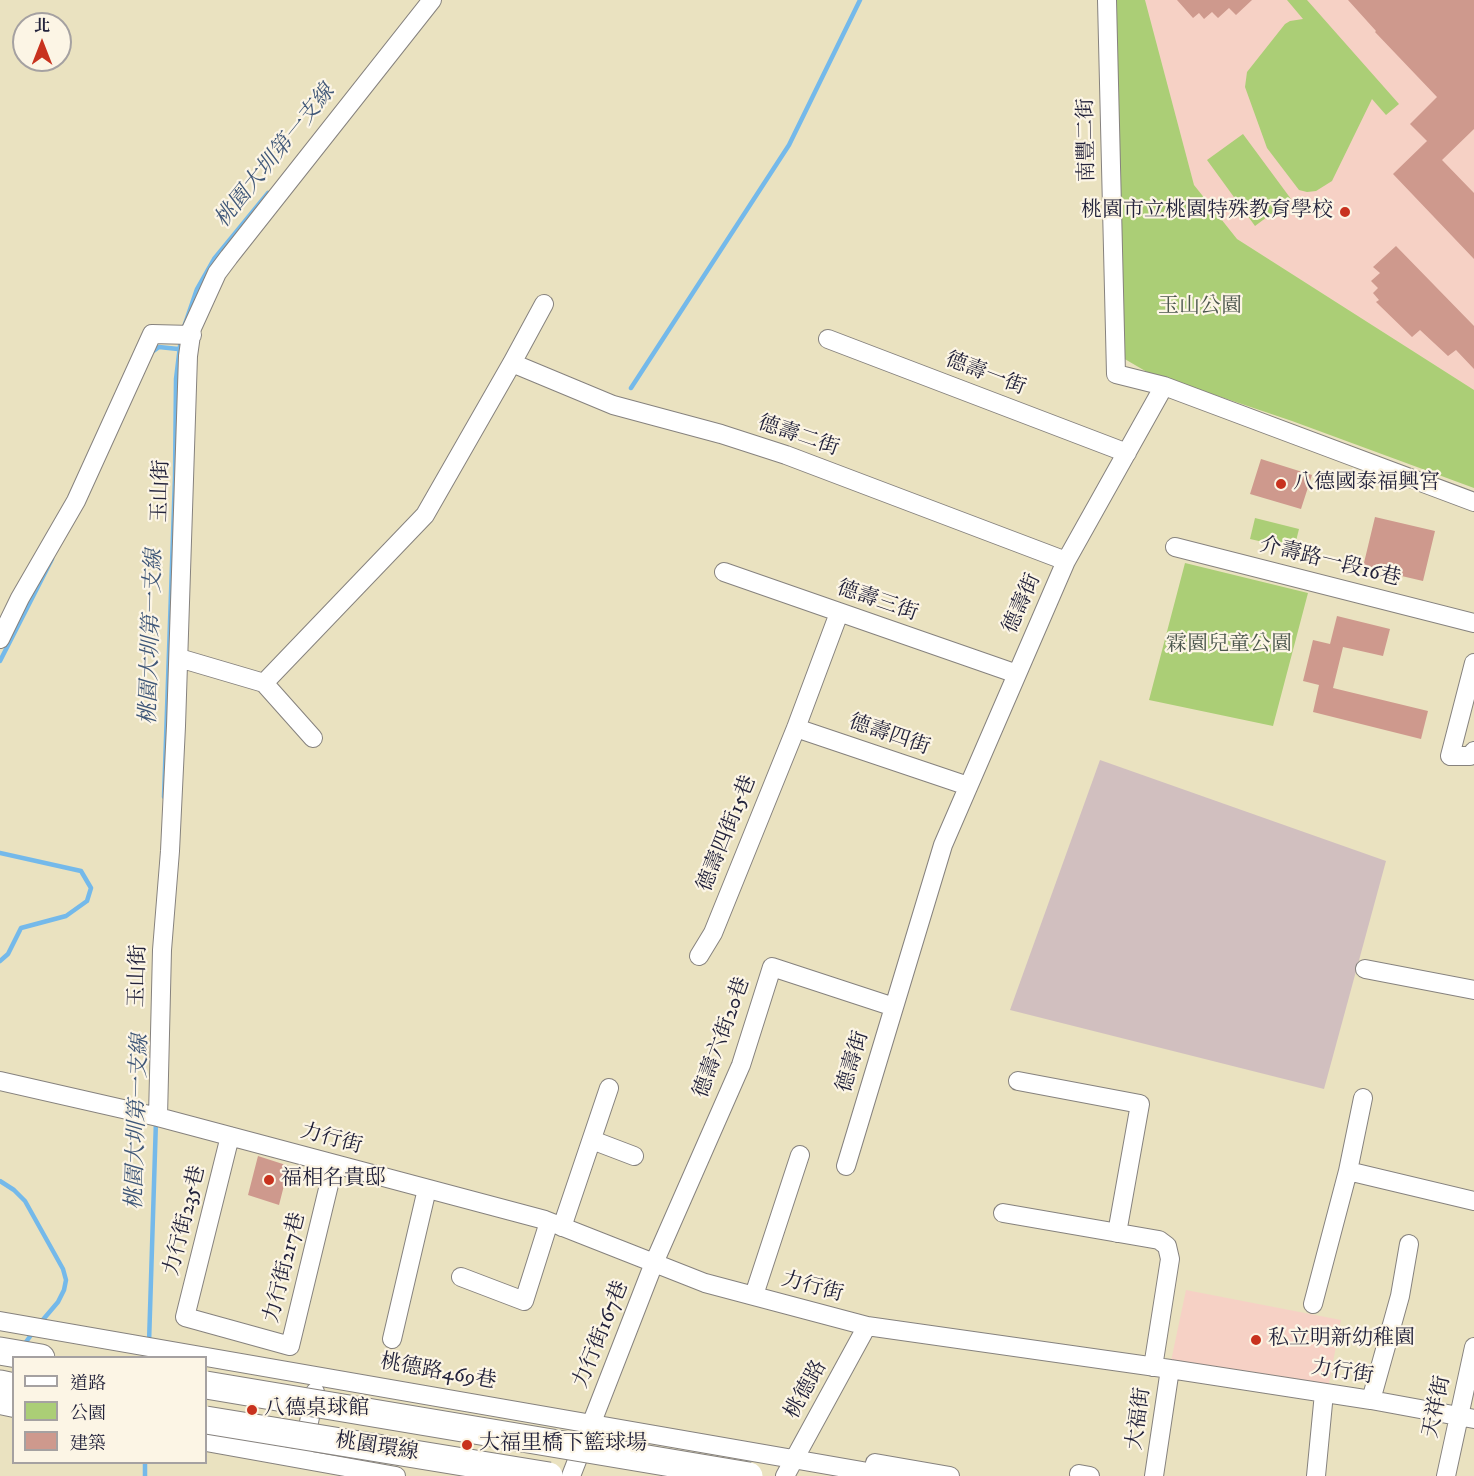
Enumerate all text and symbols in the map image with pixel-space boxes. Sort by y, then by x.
north arrow [12,12,72,72]
text: 北 [34,16,50,36]
water label: 桃園大圳第一支線 [210,80,342,234]
street label: 南豐二街 [1075,98,1101,182]
place label: 桃園市立桃園特殊教育學校 [1081,199,1333,225]
marker: 桃園市立桃園特殊教育學校 [1338,205,1352,219]
park label: 玉山公園 [1158,295,1242,321]
street label: 德壽一街 [941,348,1029,402]
street label: 德壽二街 [754,411,842,463]
street label: 玉山街 [148,459,176,523]
place label: 八德國泰福興宮 [1293,471,1440,497]
marker: 八德國泰福興宮 [1274,477,1288,491]
street label: 介壽路一段16巷 [1257,533,1403,593]
water label: 桃園大圳第一支線 [137,549,169,725]
street label: 德壽街 [999,570,1047,638]
street label: 德壽三街 [833,576,921,628]
park label: 霖園兒童公園 [1166,633,1292,659]
street label: 德壽四街 [845,710,933,762]
street label: 德壽四街15巷 [693,772,763,896]
street label: 玉山街 [125,944,153,1008]
street label: 德壽六街20巷 [690,974,756,1102]
street label: 德壽街 [833,1028,875,1096]
water label: 桃園大圳第一支線 [123,1034,155,1210]
street label: 力行街 [297,1120,365,1160]
street label: 力行街235巷 [160,1163,212,1279]
place label: 福相名貴邸 [281,1167,386,1193]
marker: 福相名貴邸 [262,1173,276,1187]
street label: 力行街217巷 [260,1210,312,1326]
street label: 力行街 [778,1268,846,1308]
street label: 力行街167巷 [569,1278,635,1392]
place label: 私立明新幼稚園 [1268,1327,1415,1353]
marker: 私立明新幼稚園 [1249,1333,1263,1347]
street label: 桃德路469巷 [378,1350,498,1396]
legend [12,1356,207,1464]
street label: 桃德路 [781,1356,833,1424]
street label: 力行街 [1309,1356,1375,1390]
text: 道路 [70,1373,106,1395]
street label: 天祥街 [1419,1374,1457,1440]
street label: 大福街 [1123,1386,1157,1452]
place label: 八德桌球館 [264,1397,369,1423]
text: 公園 [70,1403,106,1425]
marker: 八德桌球館 [245,1403,259,1417]
street label: 桃園環線 [334,1429,420,1467]
place label: 大福里橋下籃球場 [479,1432,647,1458]
text: 建築 [70,1433,106,1455]
marker: 大福里橋下籃球場 [460,1438,474,1452]

